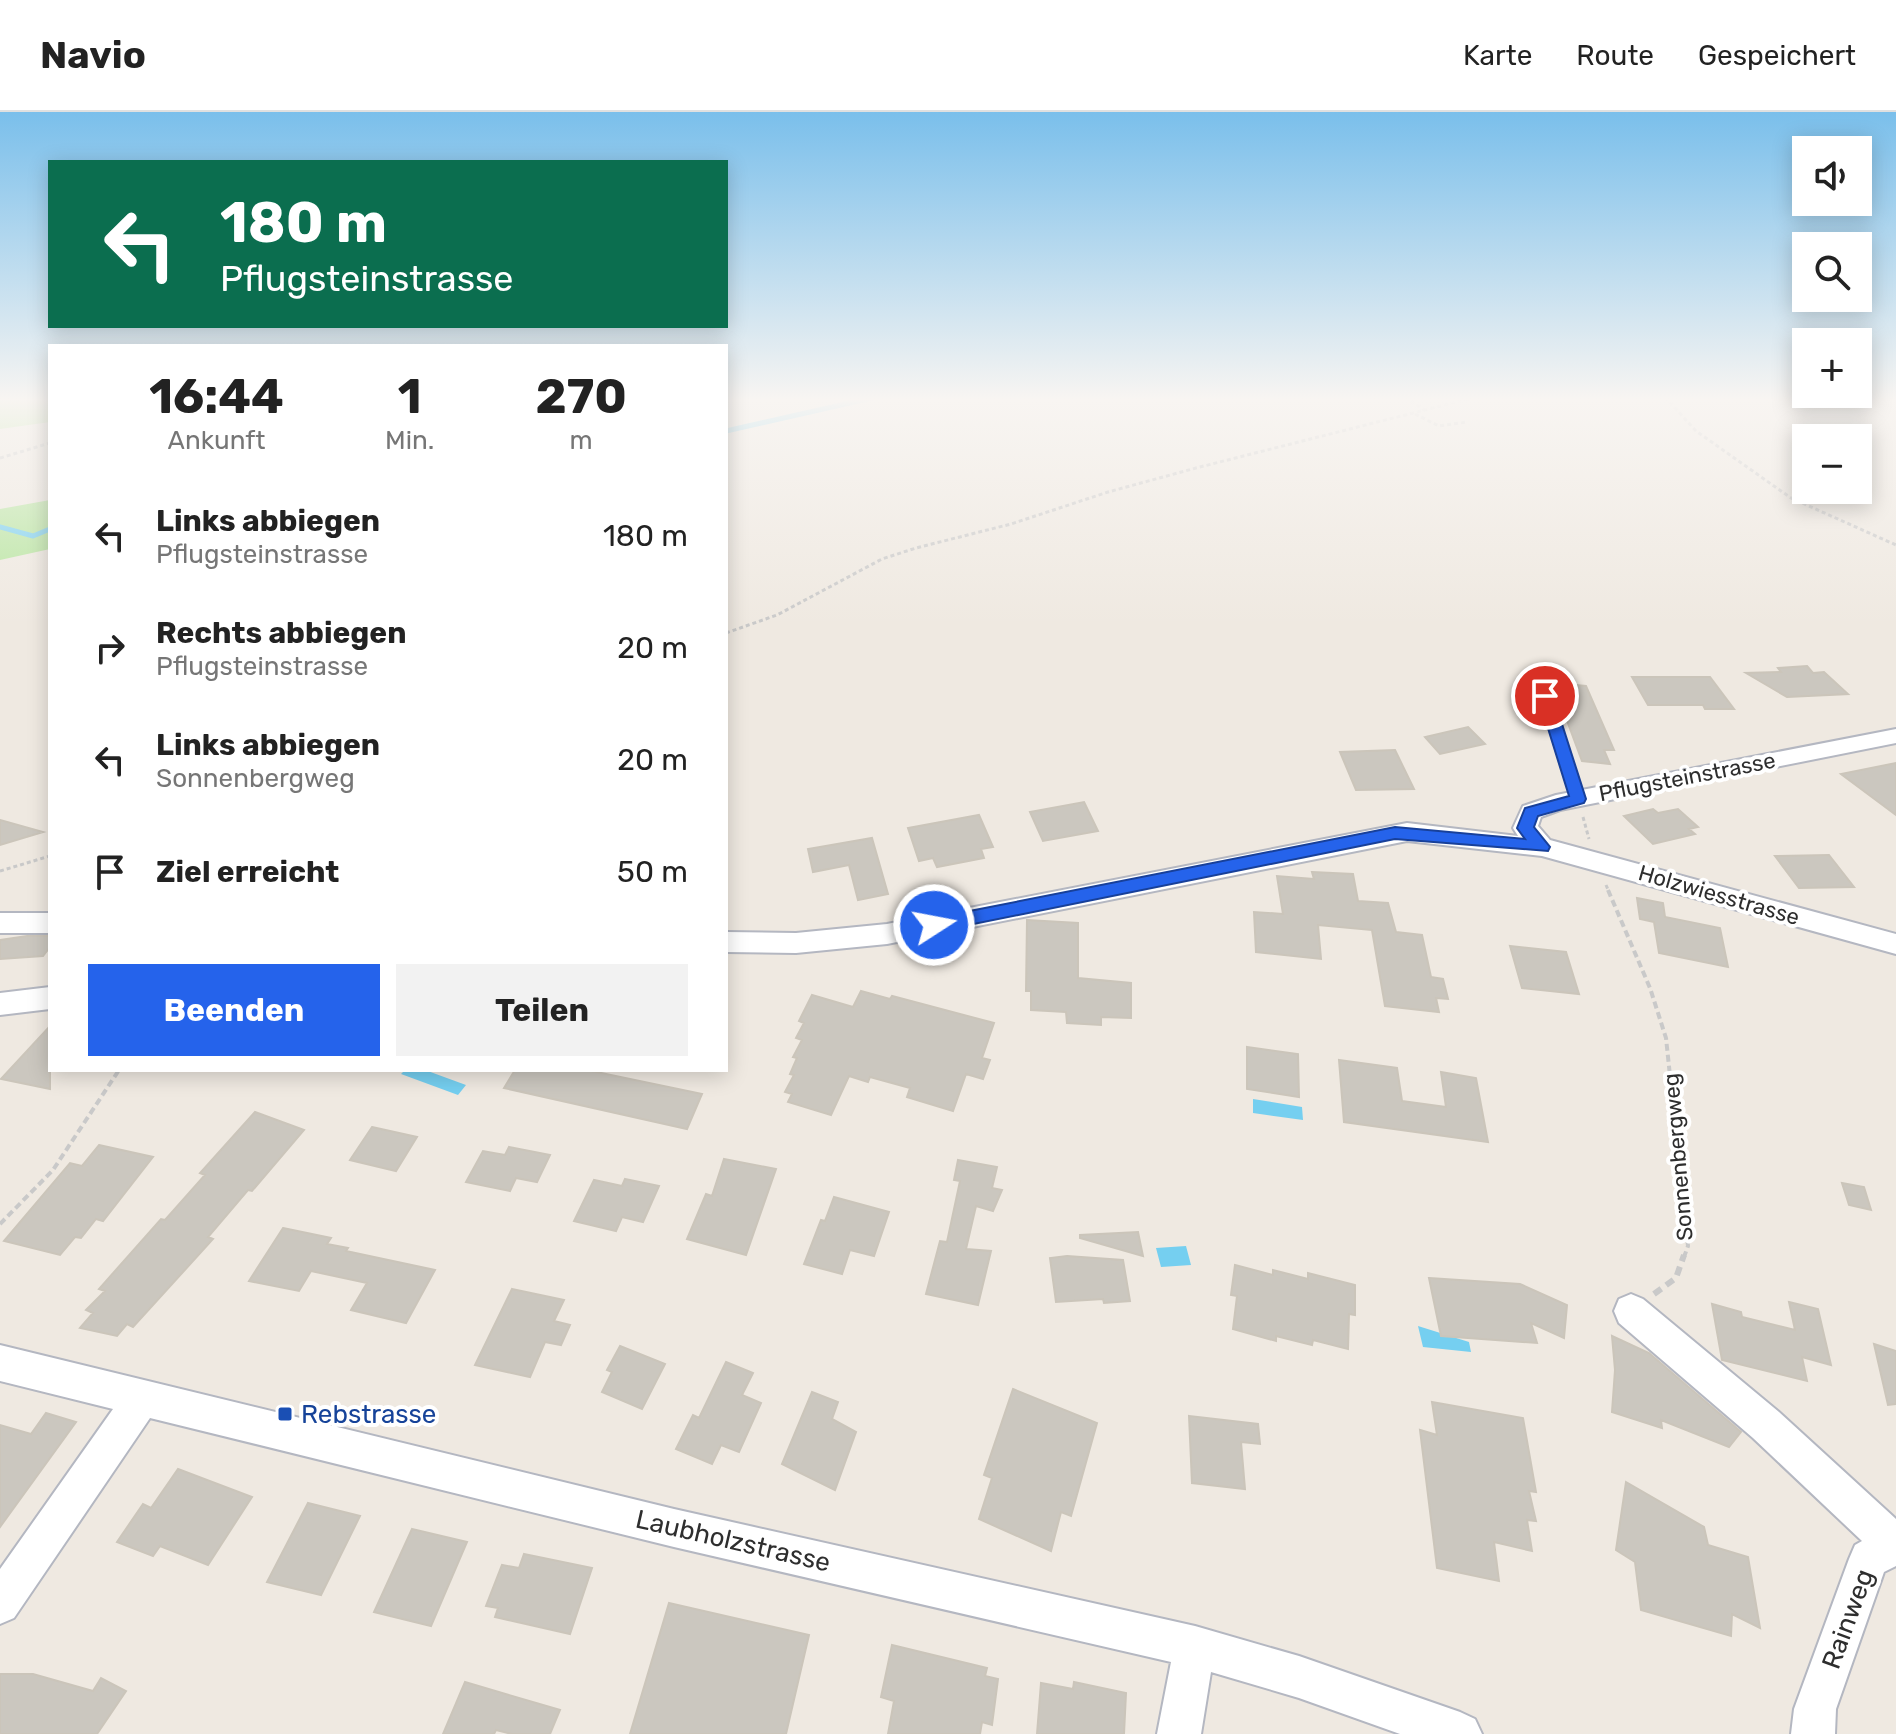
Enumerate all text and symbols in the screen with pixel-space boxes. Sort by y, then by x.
text: Navio [40,32,146,78]
text: Karte [1463,39,1532,72]
text: Route [1576,39,1654,72]
text: Gespeichert [1698,39,1856,72]
map controls [1792,136,1872,504]
button: sound [1792,136,1872,216]
text: 180 m [220,190,387,256]
icon: left [88,192,192,296]
button: search [1792,232,1872,312]
text: Pflugsteinstrasse [220,257,514,300]
button: + [1792,328,1872,408]
text: 16:44 [149,368,284,425]
text: 1 [398,368,422,425]
text: 270 [535,368,627,425]
button: − [1792,424,1872,504]
text: Ankunft [168,425,266,456]
text: Min. [385,425,434,456]
text: m [570,425,593,456]
text: Links abbiegen [156,503,380,539]
icon: left [88,514,132,558]
text: 180 m [603,518,688,554]
text: Pflugsteinstrasse [156,539,368,570]
text: Rechts abbiegen [156,615,406,651]
icon: right [88,626,132,670]
text: 20 m [617,630,688,666]
text: Pflugsteinstrasse [156,651,368,682]
pin [1511,662,1579,730]
icon: arrive [1523,674,1567,718]
text: Links abbiegen [156,727,380,763]
icon: left [88,738,132,782]
text: 20 m [617,742,688,778]
street label: Pflugsteinstrasse [1596,747,1778,807]
text: Sonnenbergweg [156,763,355,794]
icon: arrive [88,850,132,894]
text: Ziel erreicht [156,854,339,890]
text: 50 m [617,854,688,890]
street label: Holzwiesstrasse [1635,859,1803,931]
position arrow [892,883,976,967]
button: Beenden [88,964,380,1056]
button: Teilen [396,964,688,1056]
street label: Sonnenbergweg [1657,1072,1699,1242]
place label: Rebstrasse [301,1399,436,1430]
marker: Rebstrasse [276,1405,294,1423]
street label: Laubholzstrasse [633,1504,833,1578]
street label: Rainweg [1816,1565,1880,1673]

